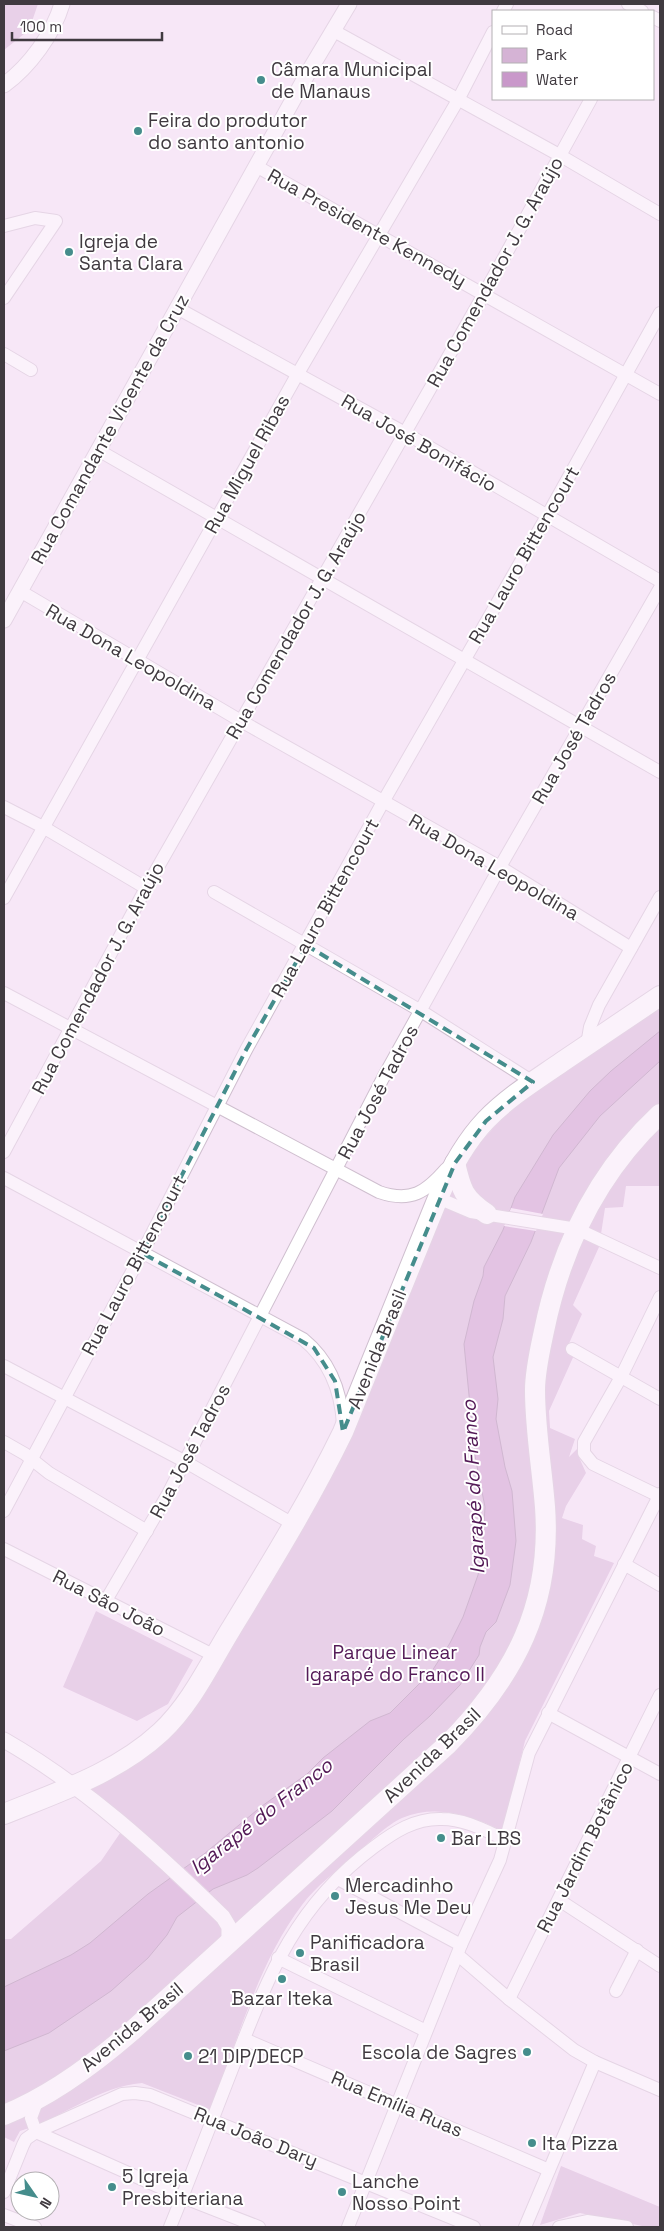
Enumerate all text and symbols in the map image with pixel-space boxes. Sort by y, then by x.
scale bar [12,10,162,42]
legend [492,10,654,100]
text: 100 m [20,17,62,36]
text: Road [536,20,573,39]
text: Park [536,45,567,64]
place label: Câmara Municipal de Manaus [271,57,432,104]
text: Water [536,70,579,89]
marker: Câmara Municipal de Manaus [255,74,267,86]
place label: Feira do produtor do santo antonio [148,108,308,155]
marker: Feira do produtor do santo antonio [132,125,144,137]
street label: Rua Comendador J. G. Araújo [421,152,569,392]
street label: Rua Presidente Kennedy [263,163,471,293]
place label: Igreja de Santa Clara [79,229,183,276]
marker: Igreja de Santa Clara [63,246,75,258]
street label: Rua Comandante Vicente da Cruz [25,290,195,568]
street label: Rua José Bonifácio [337,388,501,498]
street label: Rua Miguel Ribas [199,390,295,538]
street label: Rua Lauro Bittencourt [463,462,585,648]
street label: Rua Comendador J. G. Araújo [220,506,372,744]
street label: Rua Dona Leopoldina [41,598,221,716]
street label: Rua José Tadros [526,667,622,809]
street label: Rua Dona Leopoldina [404,808,584,926]
street label: Rua Lauro Bittencourt [265,814,385,1002]
street label: Rua Comendador J. G. Araújo [26,857,170,1099]
street label: Rua José Tadros [332,1021,424,1163]
street label: Rua Lauro Bittencourt [76,1170,192,1360]
street label: Avenida Brasil [342,1286,412,1412]
street label: Rua José Tadros [144,1380,236,1522]
water label: Igarapé do Franco [455,1399,491,1575]
street label: Rua São João [48,1564,170,1642]
park label: Parque Linear Igarapé do Franco II [305,1640,485,1687]
street label: Avenida Brasil [378,1702,486,1808]
water label: Igarapé do Franco [184,1752,338,1880]
street label: Rua Jardim Botânico [531,1757,639,1937]
place label: Bar LBS [451,1826,521,1851]
marker: Bar LBS [435,1832,447,1844]
place label: Mercadinho Jesus Me Deu [345,1873,472,1920]
marker: Mercadinho Jesus Me Deu [329,1890,341,1902]
place label: Panificadora Brasil [310,1930,425,1977]
marker: Panificadora Brasil [294,1947,306,1959]
marker: Bazar Iteka [276,1973,288,1985]
street label: Avenida Brasil [75,1977,189,2077]
place label: Bazar Iteka [231,1986,333,2011]
place label: Escola de Sagres [362,2040,517,2065]
place label: 21 DIP/DECP [198,2044,303,2069]
marker: Escola de Sagres [521,2046,533,2058]
marker: 21 DIP/DECP [182,2050,194,2062]
street label: Rua Emília Ruas [327,2065,467,2143]
street label: Rua João Dary [190,2101,322,2173]
place label: Ita Pizza [542,2131,618,2156]
marker: Ita Pizza [526,2137,538,2149]
place label: 5 Igreja Presbiteriana [122,2164,243,2211]
place label: Lanche Nosso Point [352,2169,461,2216]
north arrow [10,2171,60,2221]
marker: 5 Igreja Presbiteriana [106,2181,118,2193]
marker: Lanche Nosso Point [336,2186,348,2198]
text: N [36,2194,56,2212]

